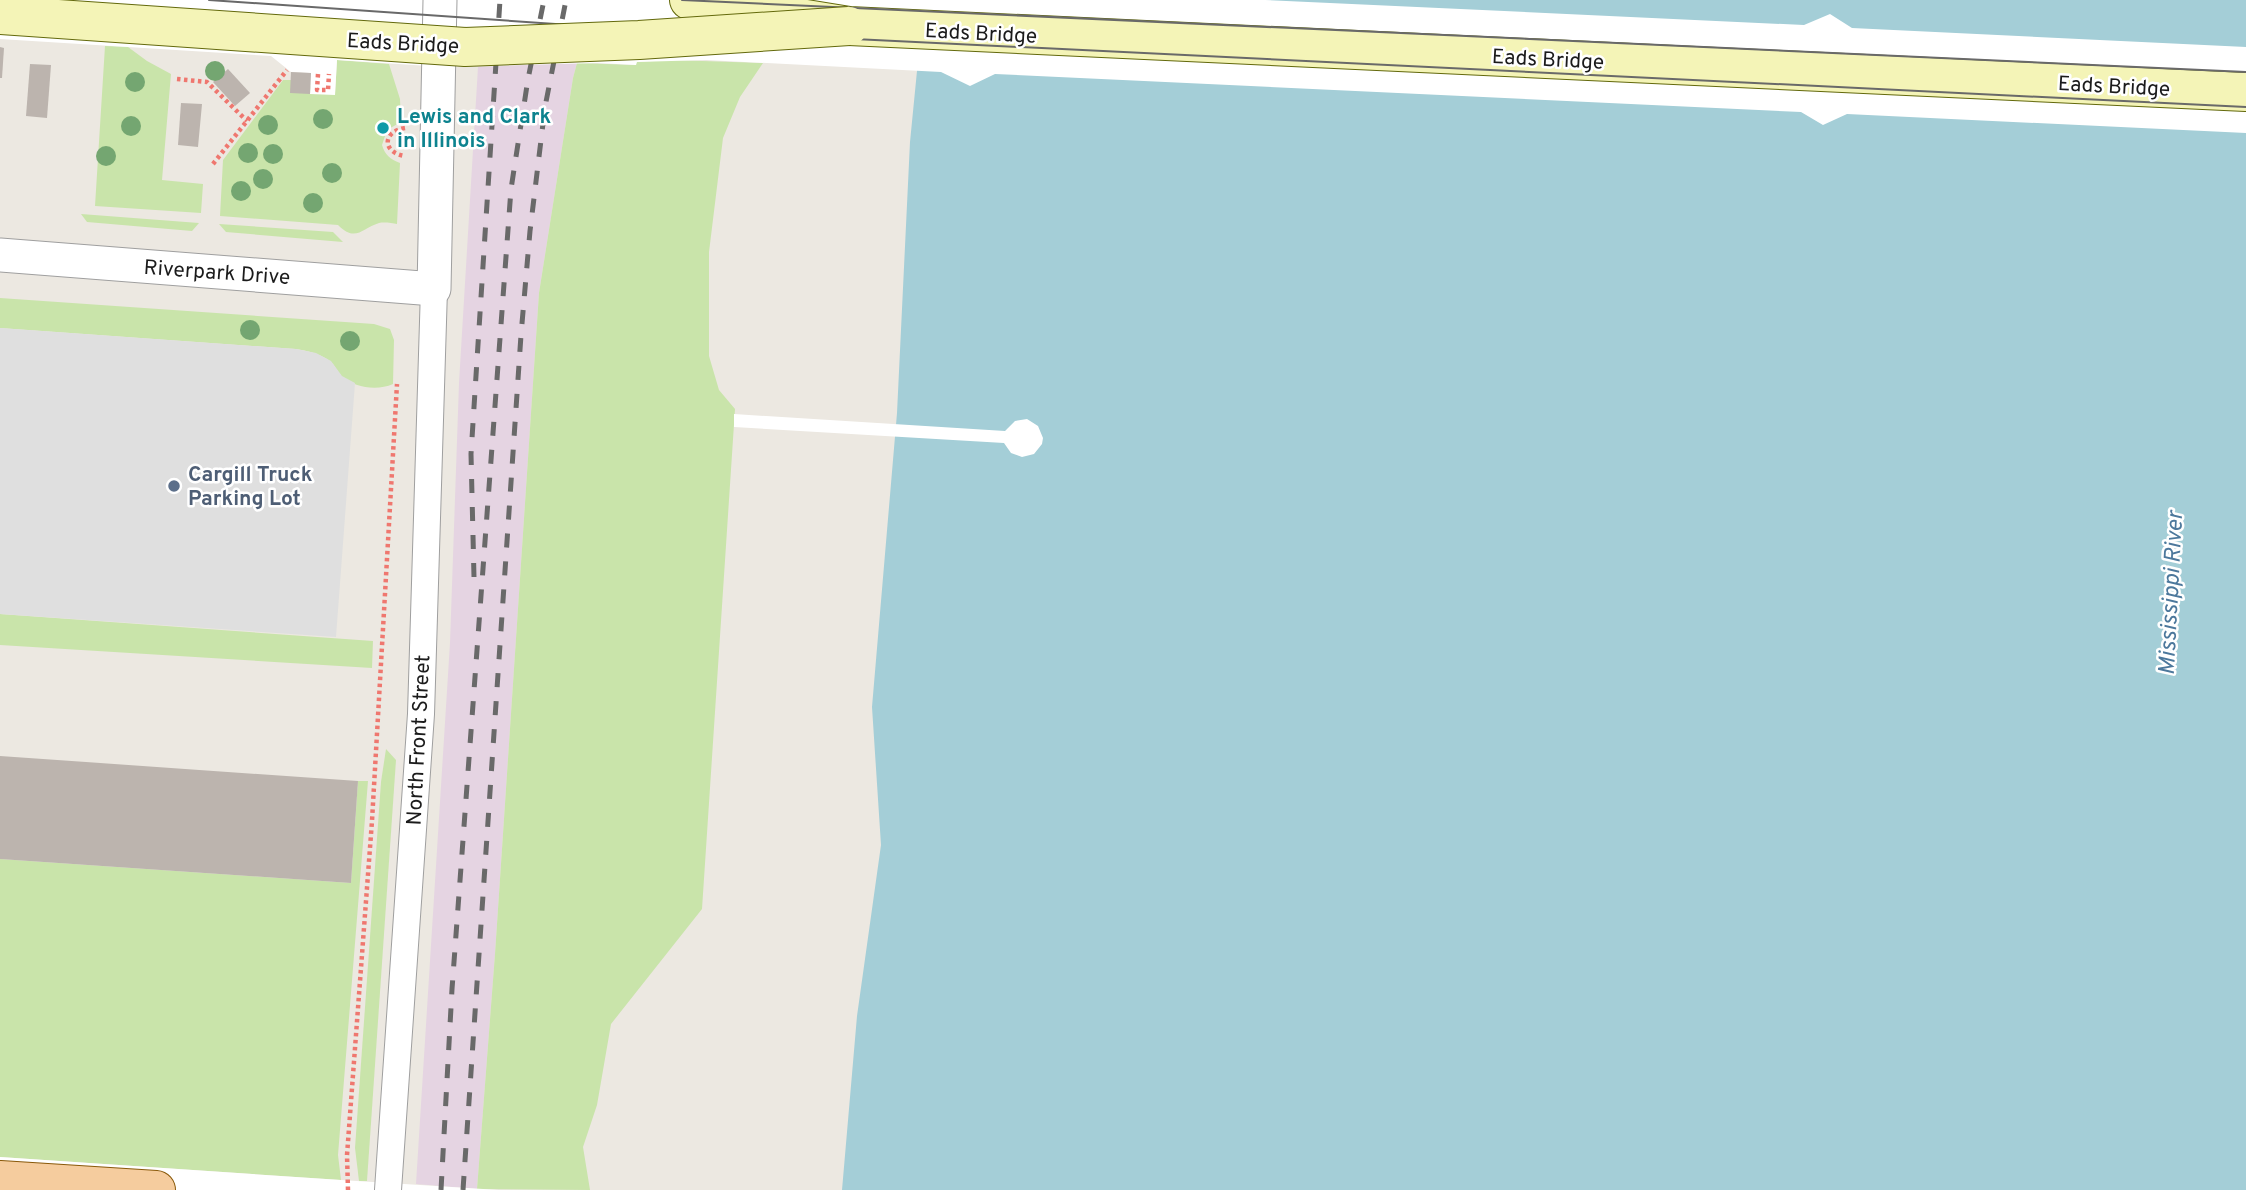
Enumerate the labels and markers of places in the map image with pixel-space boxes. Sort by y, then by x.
place label: Lewis and Clark in Illinois [397,104,551,155]
marker: Lewis and Clark in Illinois [375,120,391,136]
place label: Cargill Truck Parking Lot [188,462,313,513]
marker: Cargill Truck Parking Lot [166,478,182,494]

